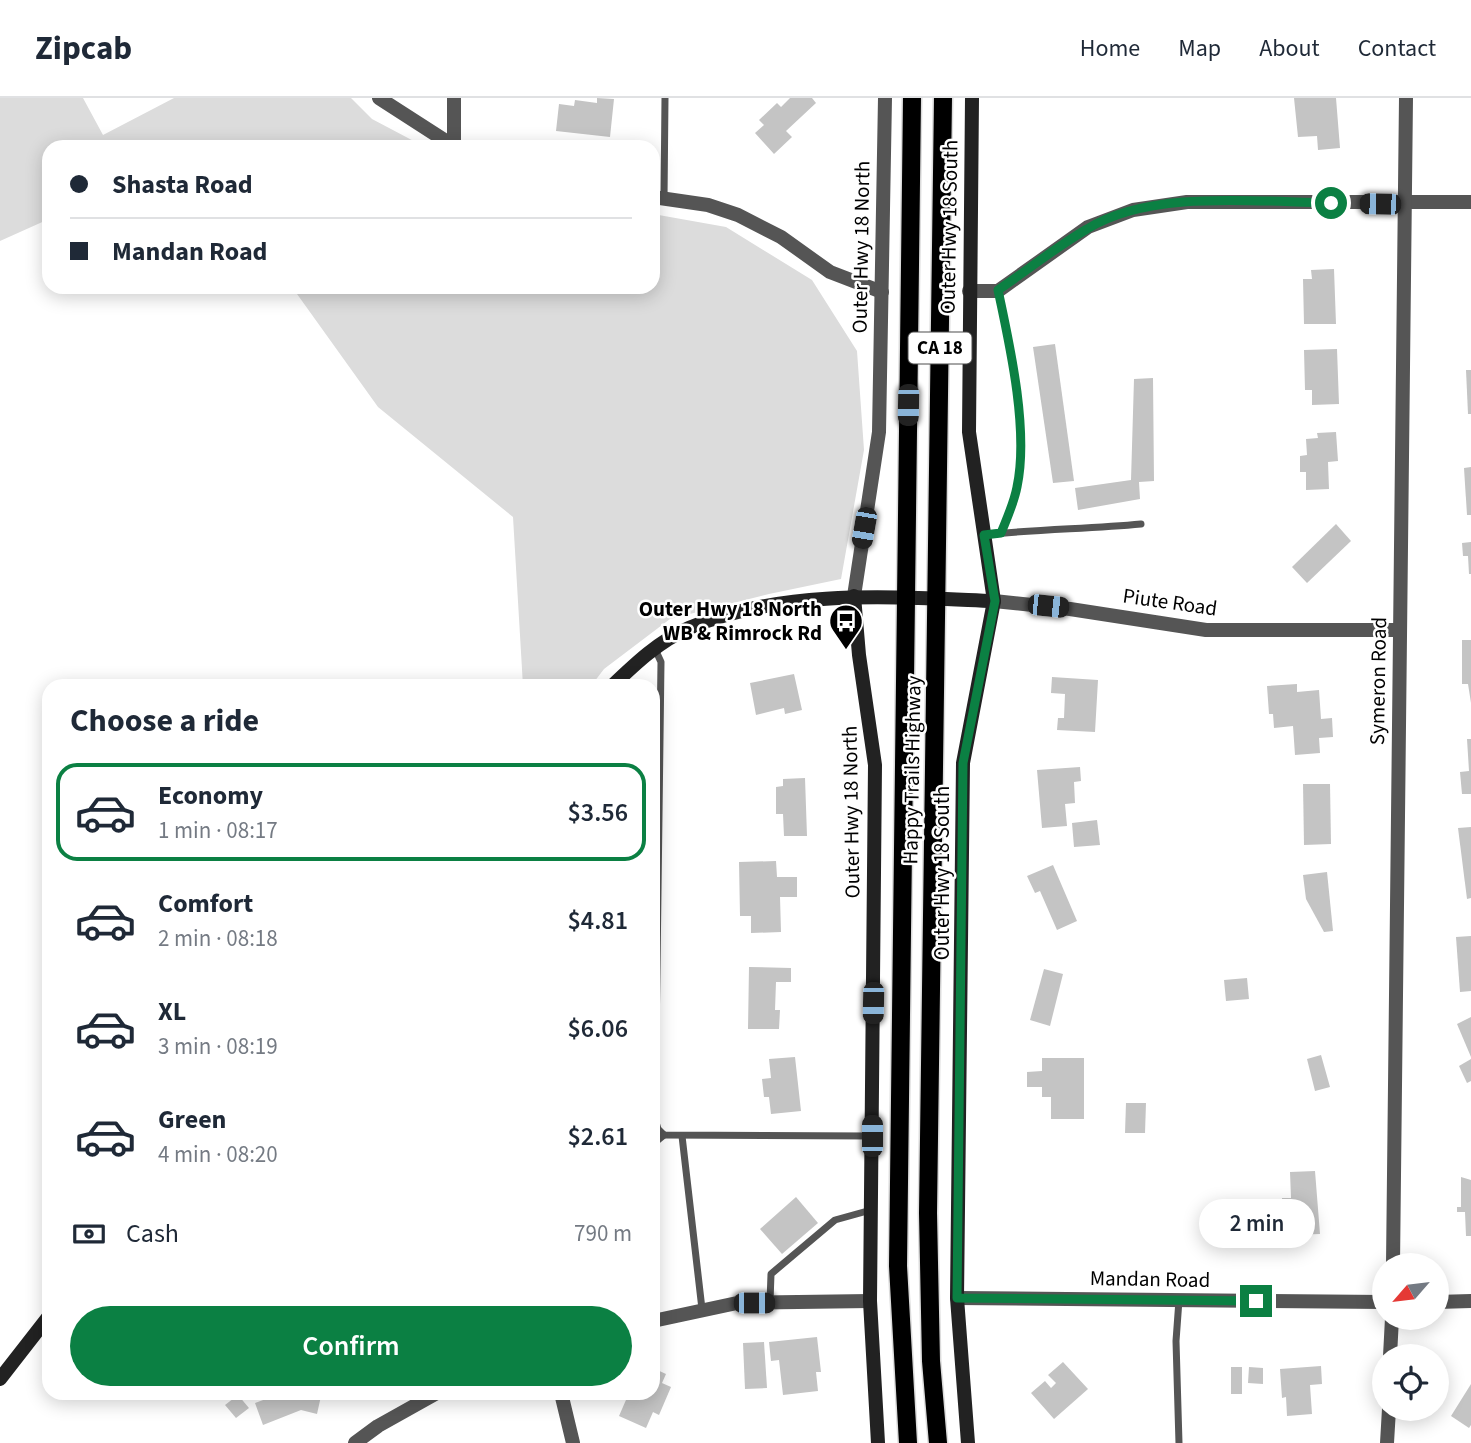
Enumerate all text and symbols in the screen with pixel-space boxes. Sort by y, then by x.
text: Zipcab [35,25,132,72]
text: Home [1080,31,1140,66]
text: Map [1178,31,1221,66]
text: About [1259,31,1320,66]
text: Contact [1358,31,1436,66]
street label: Outer Hwy 18 South [932,140,966,314]
street label: Outer Hwy 18 North [844,160,878,334]
text: Shasta Road [112,166,253,203]
route start [1315,187,1347,219]
car [1359,193,1402,215]
text: Mandan Road [112,233,267,270]
road number: CA 18 [908,332,972,364]
car [898,384,919,426]
car [851,505,878,551]
street label: Piute Road [1121,581,1219,623]
car [1027,593,1070,619]
place label: Outer Hwy 18 North WB & Rimrock Rd [639,594,822,648]
bus stop icon: Outer Hwy 18 North WB & Rimrock Rd [827,602,865,651]
street label: Symeron Road [1362,617,1394,745]
street label: Happy Trails Highway [895,675,929,865]
text: Choose a ride [70,698,259,744]
street label: Outer Hwy 18 North [834,725,868,899]
text: Economy [158,777,263,814]
icon: car [74,781,137,844]
street label: Outer Hwy 18 South [927,786,957,960]
text: $3.56 [567,794,628,831]
text: 1 min · 08:17 [158,814,278,847]
text: Comfort [158,885,253,922]
icon: car [74,889,137,952]
text: $4.81 [567,902,628,939]
text: 2 min · 08:18 [158,922,278,955]
car [863,982,884,1024]
text: XL [158,993,186,1030]
icon: car [74,997,137,1060]
text: $6.06 [567,1010,628,1047]
text: 3 min · 08:19 [158,1030,278,1063]
text: Green [158,1101,226,1138]
icon: car [74,1105,137,1168]
car [862,1115,883,1157]
text: $2.61 [567,1118,628,1155]
text: 4 min · 08:20 [158,1138,278,1171]
callout: 2 min [1198,1200,1314,1248]
text: 2 min [1230,1207,1284,1240]
icon: cash [70,1215,108,1253]
text: Cash [126,1215,179,1252]
text: 790 m [574,1217,632,1250]
north arrow [1372,1253,1449,1330]
map controls [1372,1253,1449,1421]
street label: Mandan Road [1090,1263,1210,1295]
route end [1240,1285,1272,1317]
car [734,1293,776,1314]
button: Confirm [70,1306,632,1386]
button: locate [1372,1344,1449,1421]

